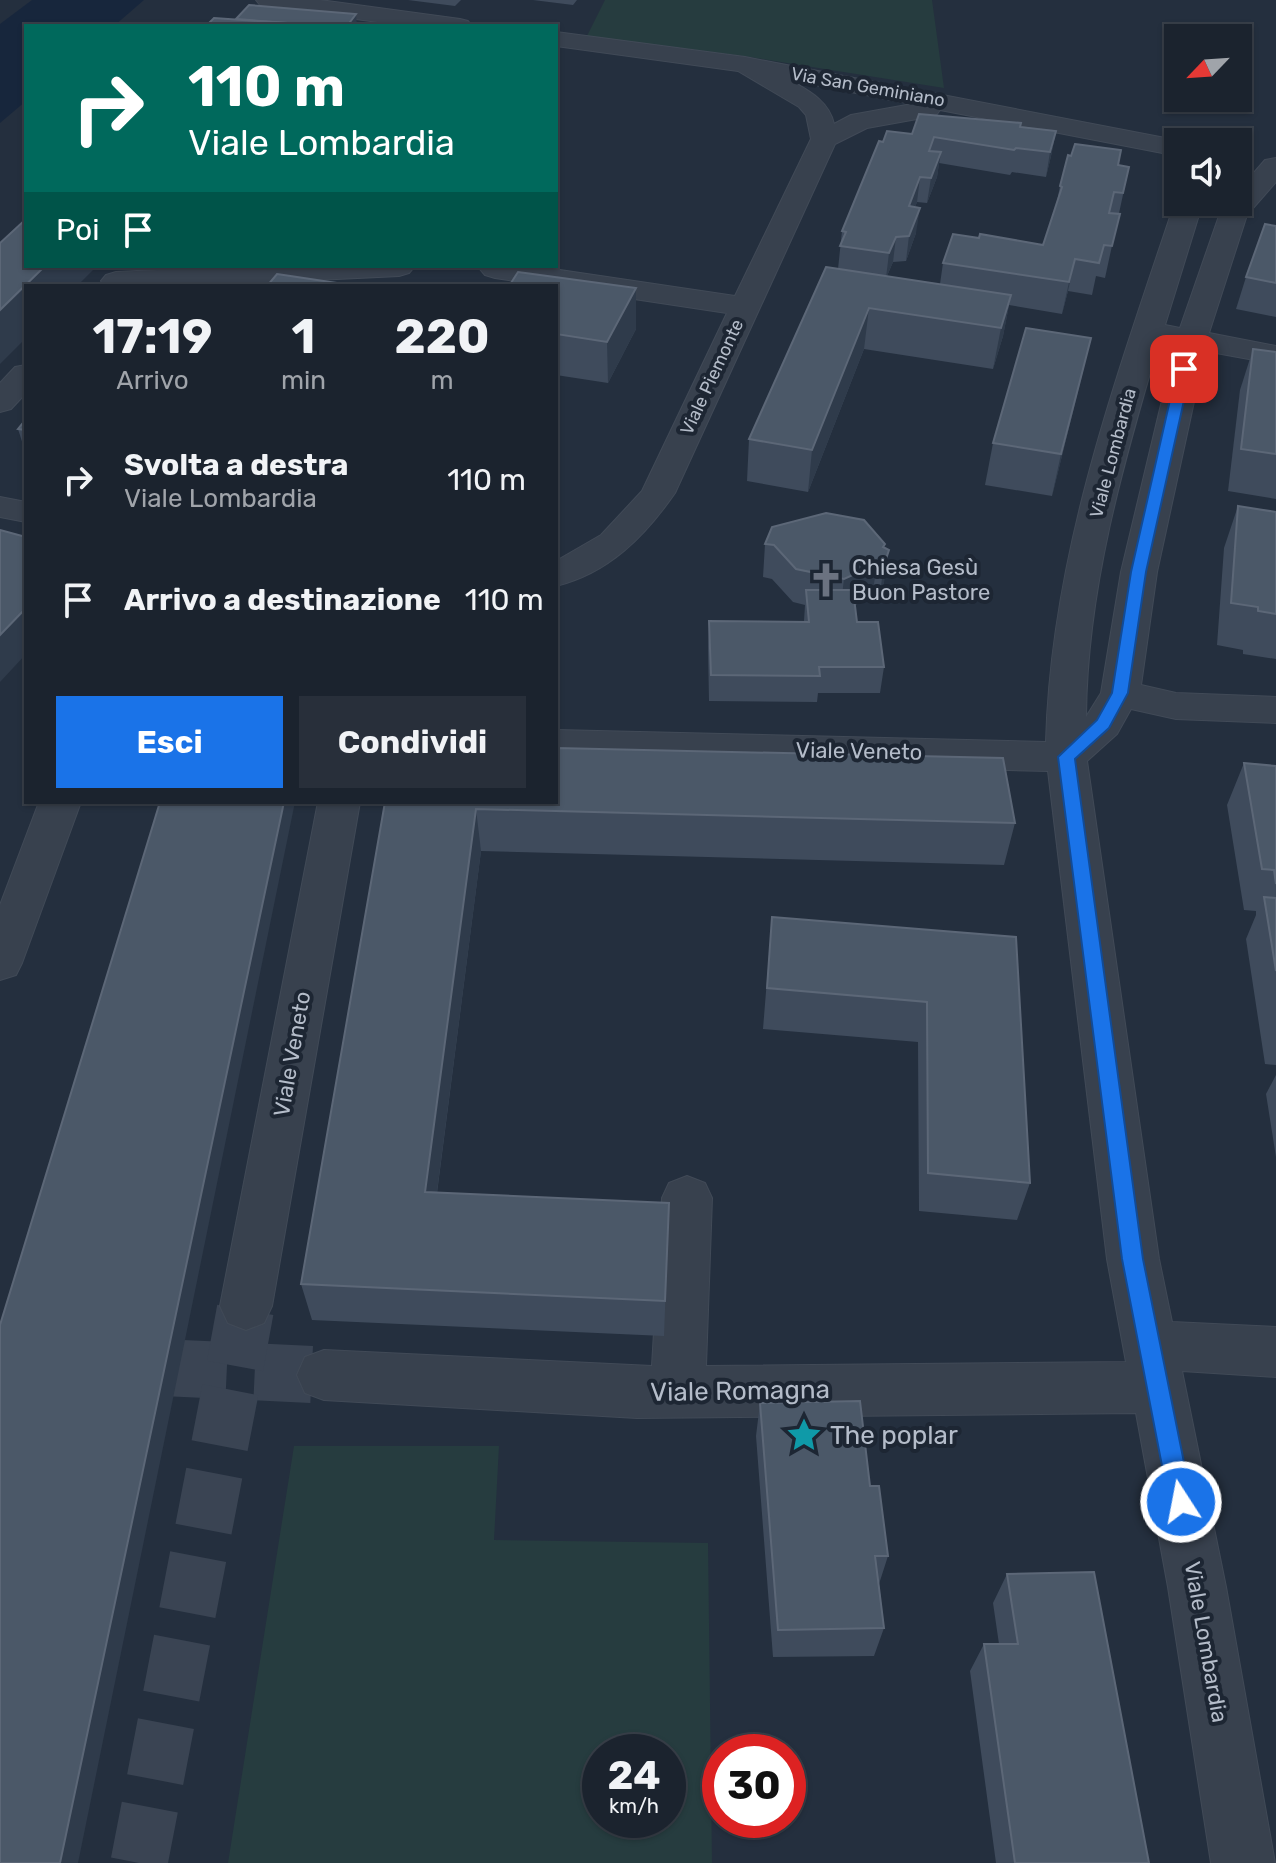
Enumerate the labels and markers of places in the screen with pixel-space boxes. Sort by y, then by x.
pin [1150,335,1218,403]
place label: Chiesa Gesù Buon Pastore [852,554,990,606]
church icon: Chiesa Gesù Buon Pastore [807,561,845,599]
place icon: The poplar [785,1416,823,1454]
place label: The poplar [830,1420,958,1451]

